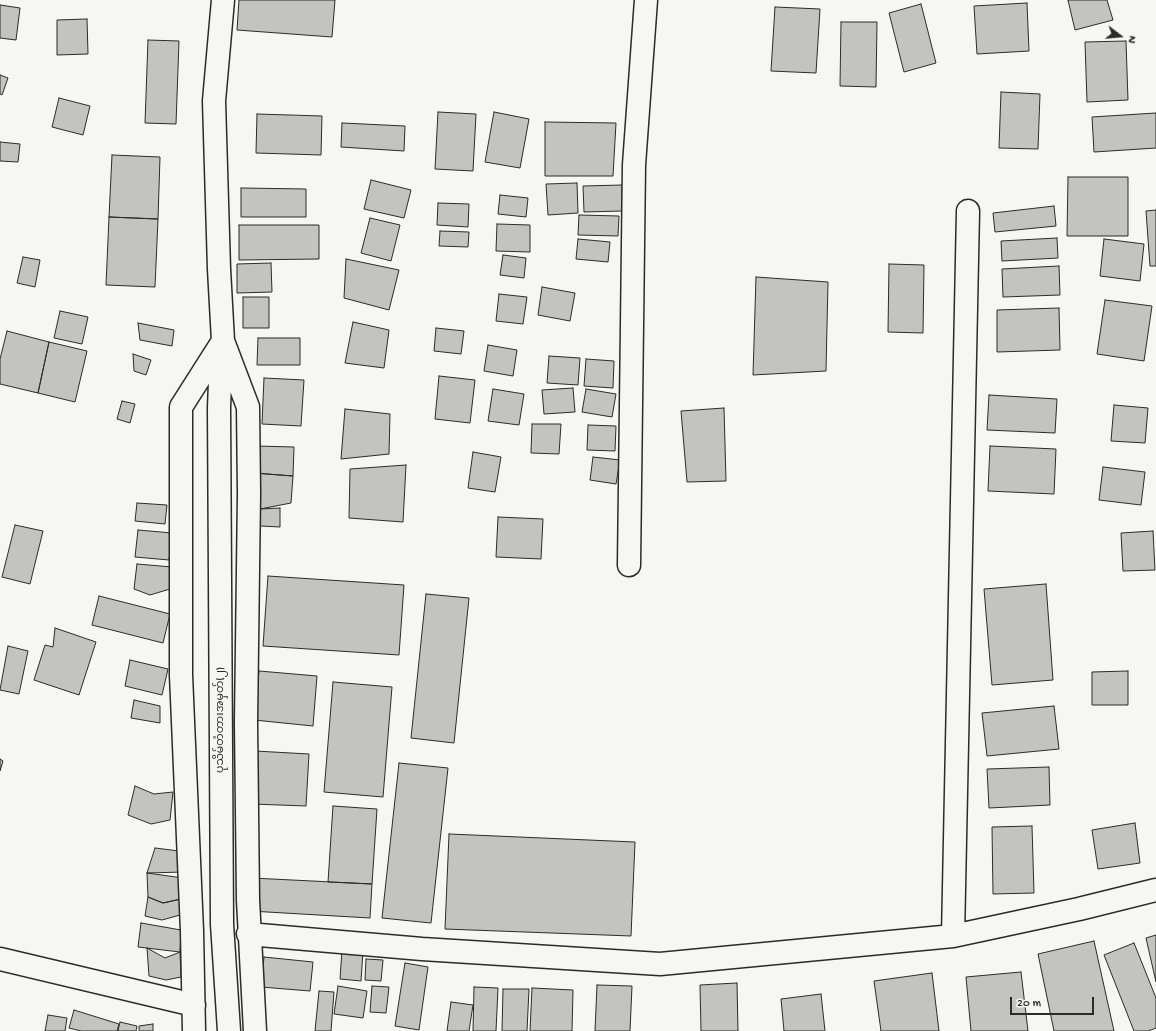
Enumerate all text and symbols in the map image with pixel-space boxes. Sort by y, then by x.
north arrow [1100,16,1140,56]
text: N [1125,34,1138,44]
street label: ပုသိမ်တံတားအမှတ်(၂) [214,667,228,773]
scale bar [1012,989,1096,1015]
text: 20 m [1017,997,1041,1011]

